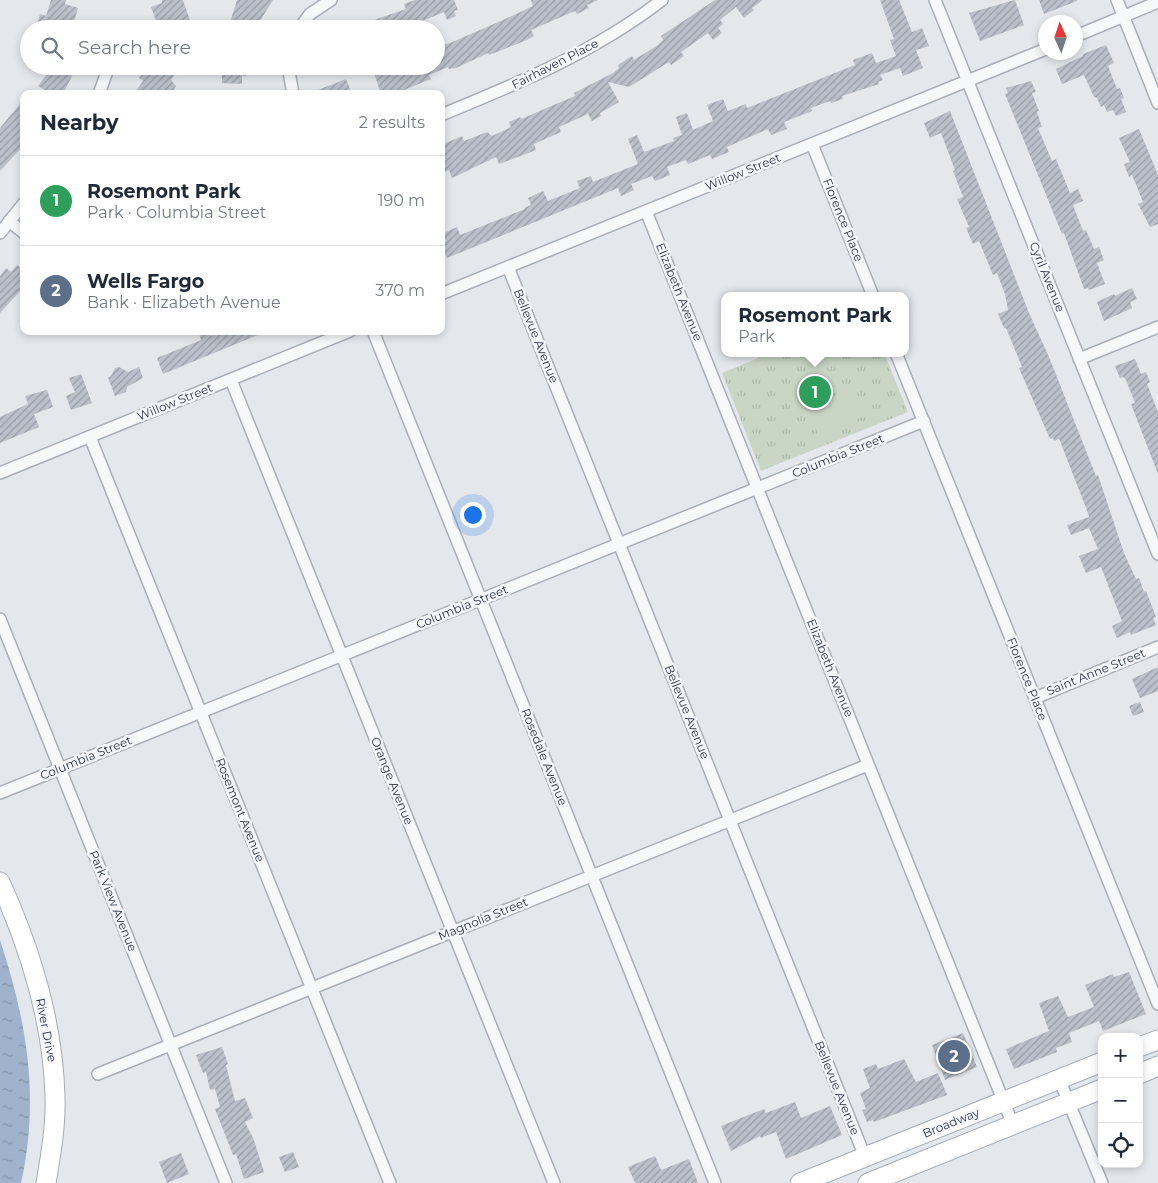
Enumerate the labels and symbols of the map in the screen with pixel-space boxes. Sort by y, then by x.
north arrow [1038,15,1083,60]
street label: Fairhaven Place [509,35,601,92]
street label: Willow Street [703,150,783,193]
street label: Florence Place [820,176,867,264]
street label: Cyril Avenue [1027,239,1068,314]
street label: Elizabeth Avenue [653,241,706,343]
street label: Bellevue Avenue [511,287,562,385]
pin: 1 [799,373,831,411]
street label: Willow Street [135,380,215,423]
street label: Columbia Street [790,430,886,481]
your location [460,502,486,528]
street label: Columbia Street [414,581,510,632]
street label: Elizabeth Avenue [804,617,857,719]
street label: Florence Place [1004,635,1051,723]
street label: Saint Anne Street [1044,645,1148,698]
street label: Bellevue Avenue [662,663,713,761]
street label: Rosedale Avenue [518,706,571,808]
street label: Columbia Street [38,732,134,783]
street label: Orange Avenue [368,735,417,827]
street label: Rosemont Avenue [213,756,268,864]
street label: Park View Avenue [86,848,141,954]
street label: Magnolia Street [436,894,530,943]
street label: River Drive [33,997,60,1063]
pin: 2 [938,1037,970,1075]
street label: Bellevue Avenue [812,1039,863,1137]
street label: Broadway [920,1104,982,1141]

